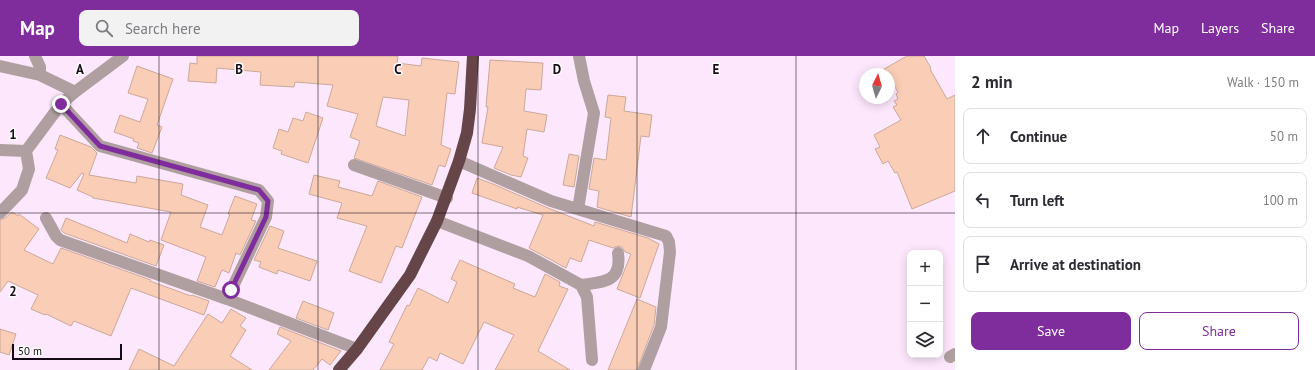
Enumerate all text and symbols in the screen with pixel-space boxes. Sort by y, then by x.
search box [79,10,359,46]
text: Map [20,16,55,40]
icon: search [93,17,115,39]
text: Search here [125,19,201,38]
text: Map [1153,19,1179,37]
text: Layers [1201,19,1239,37]
text: Share [1261,19,1295,37]
text: A [76,61,84,78]
text: B [235,61,243,78]
text: C [394,61,402,78]
text: D [553,61,561,78]
text: E [713,61,720,78]
north arrow [859,68,895,104]
text: 2 min [971,71,1012,93]
text: Walk · 150 m [1227,74,1299,91]
route end [52,95,70,113]
icon: ahead [972,125,994,147]
text: 1 [9,126,17,143]
text: Continue [1010,127,1067,146]
text: 50 m [1270,128,1298,145]
icon: left [972,189,994,211]
text: Turn left [1010,191,1064,210]
text: 100 m [1263,192,1298,209]
map controls [907,250,943,358]
button: + [907,250,943,286]
icon: arrive [972,253,994,275]
text: Arrive at destination [1010,255,1141,274]
route start [222,281,240,299]
text: 2 [9,283,17,300]
button: − [907,286,943,322]
button: Save [971,312,1131,350]
button: Share [1139,312,1299,350]
button: layers [907,322,943,358]
scale bar [12,342,122,361]
text: 50 m [18,344,42,358]

